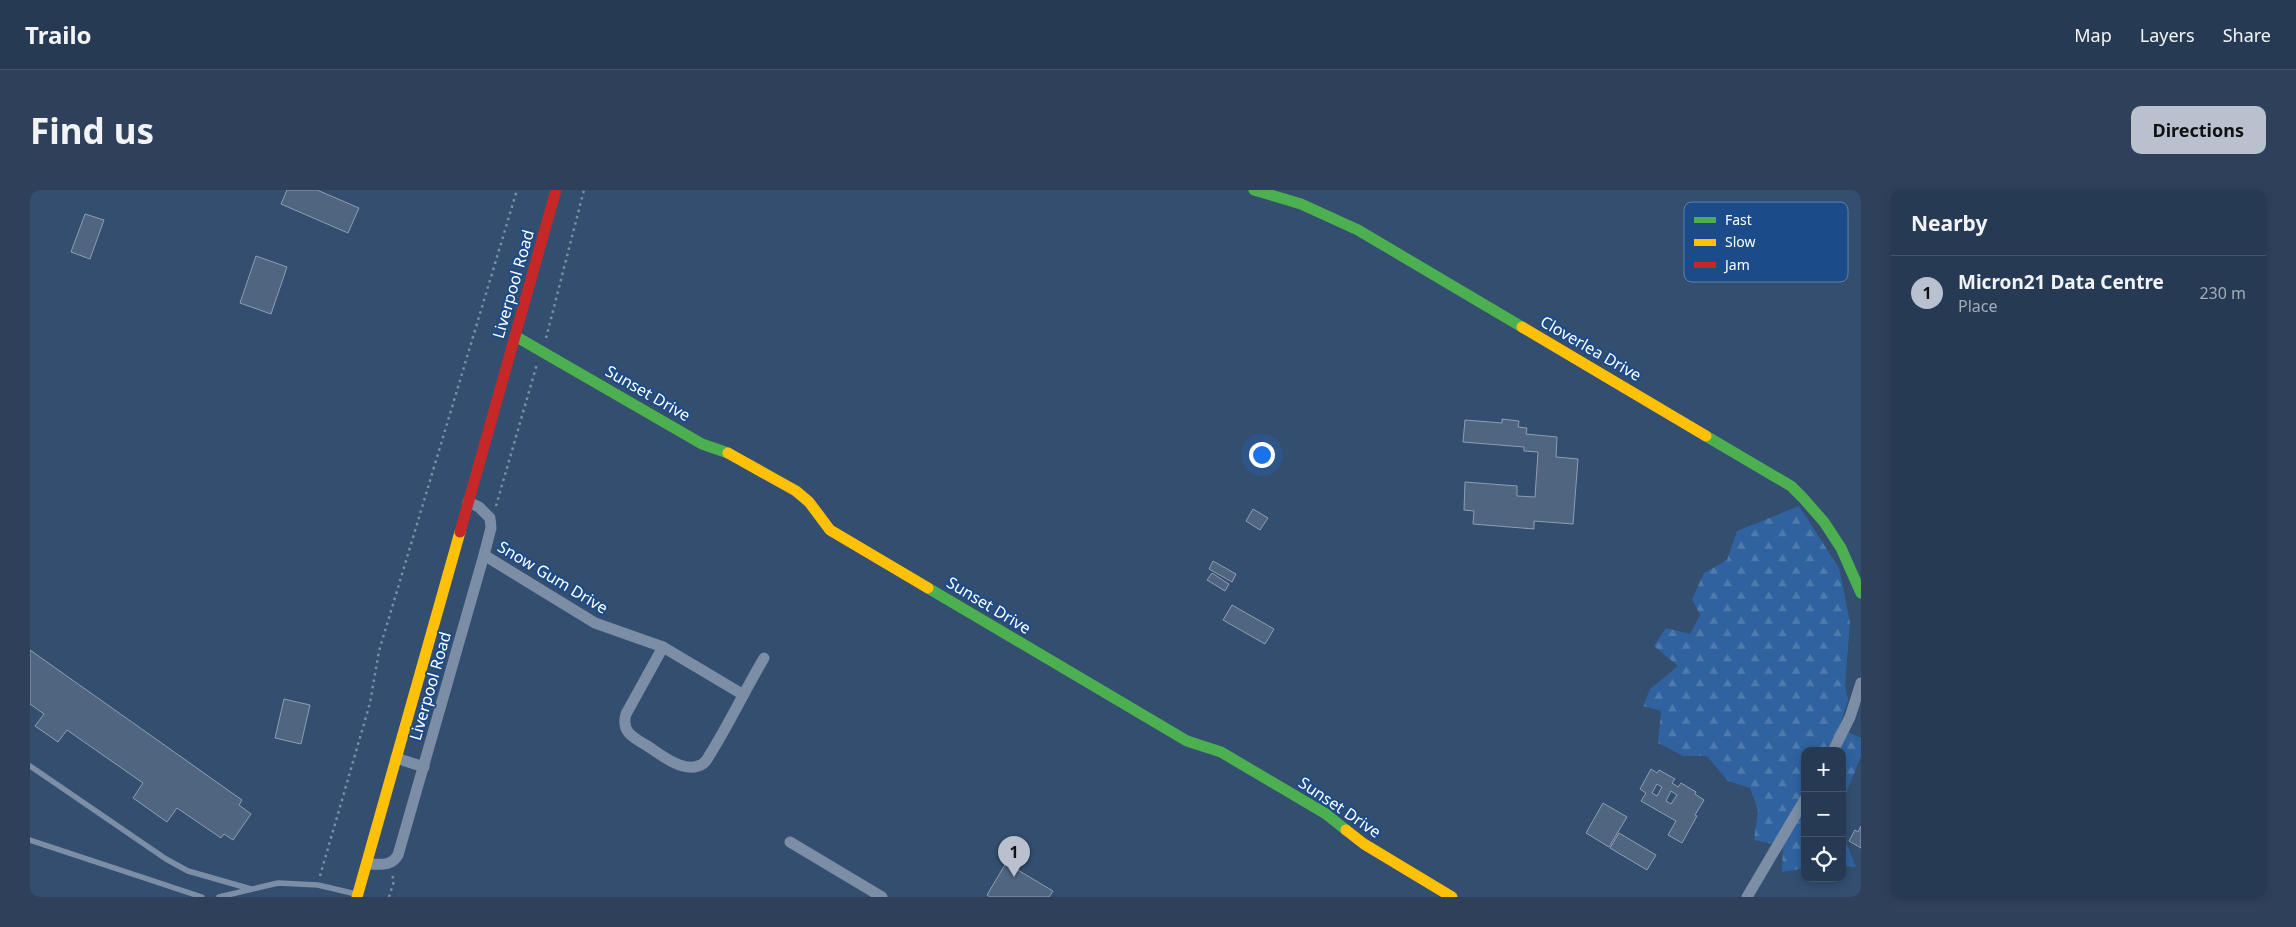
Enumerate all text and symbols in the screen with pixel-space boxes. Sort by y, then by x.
text: Trailo [25,18,92,51]
text: Map [2074,23,2112,47]
text: Layers [2140,23,2195,47]
text: Share [2223,23,2271,47]
button: Directions [2131,106,2266,154]
text: Find us [30,107,154,154]
legend [1684,202,1848,282]
text: Nearby [1911,209,1987,237]
text: Fast [1725,210,1752,229]
street label: Liverpool Road [487,227,539,341]
text: Slow [1725,232,1756,251]
text: Jam [1723,255,1750,274]
text: Micron21 Data Centre [1958,269,2164,295]
text: 1 [1922,282,1932,304]
text: 230 m [2199,282,2246,304]
text: Place [1958,295,1998,317]
street label: Cloverlea Drive [1536,310,1646,386]
street label: Sunset Drive [601,360,695,426]
your location [1249,442,1275,468]
street label: Snow Gum Drive [494,535,612,619]
street label: Sunset Drive [943,571,1035,639]
street label: Liverpool Road [404,629,456,743]
map controls [1801,747,1846,882]
button: + [1801,747,1846,792]
street label: Sunset Drive [1295,771,1385,843]
button: − [1801,792,1846,837]
pin: 1 [998,836,1030,877]
button: locate [1801,837,1846,882]

